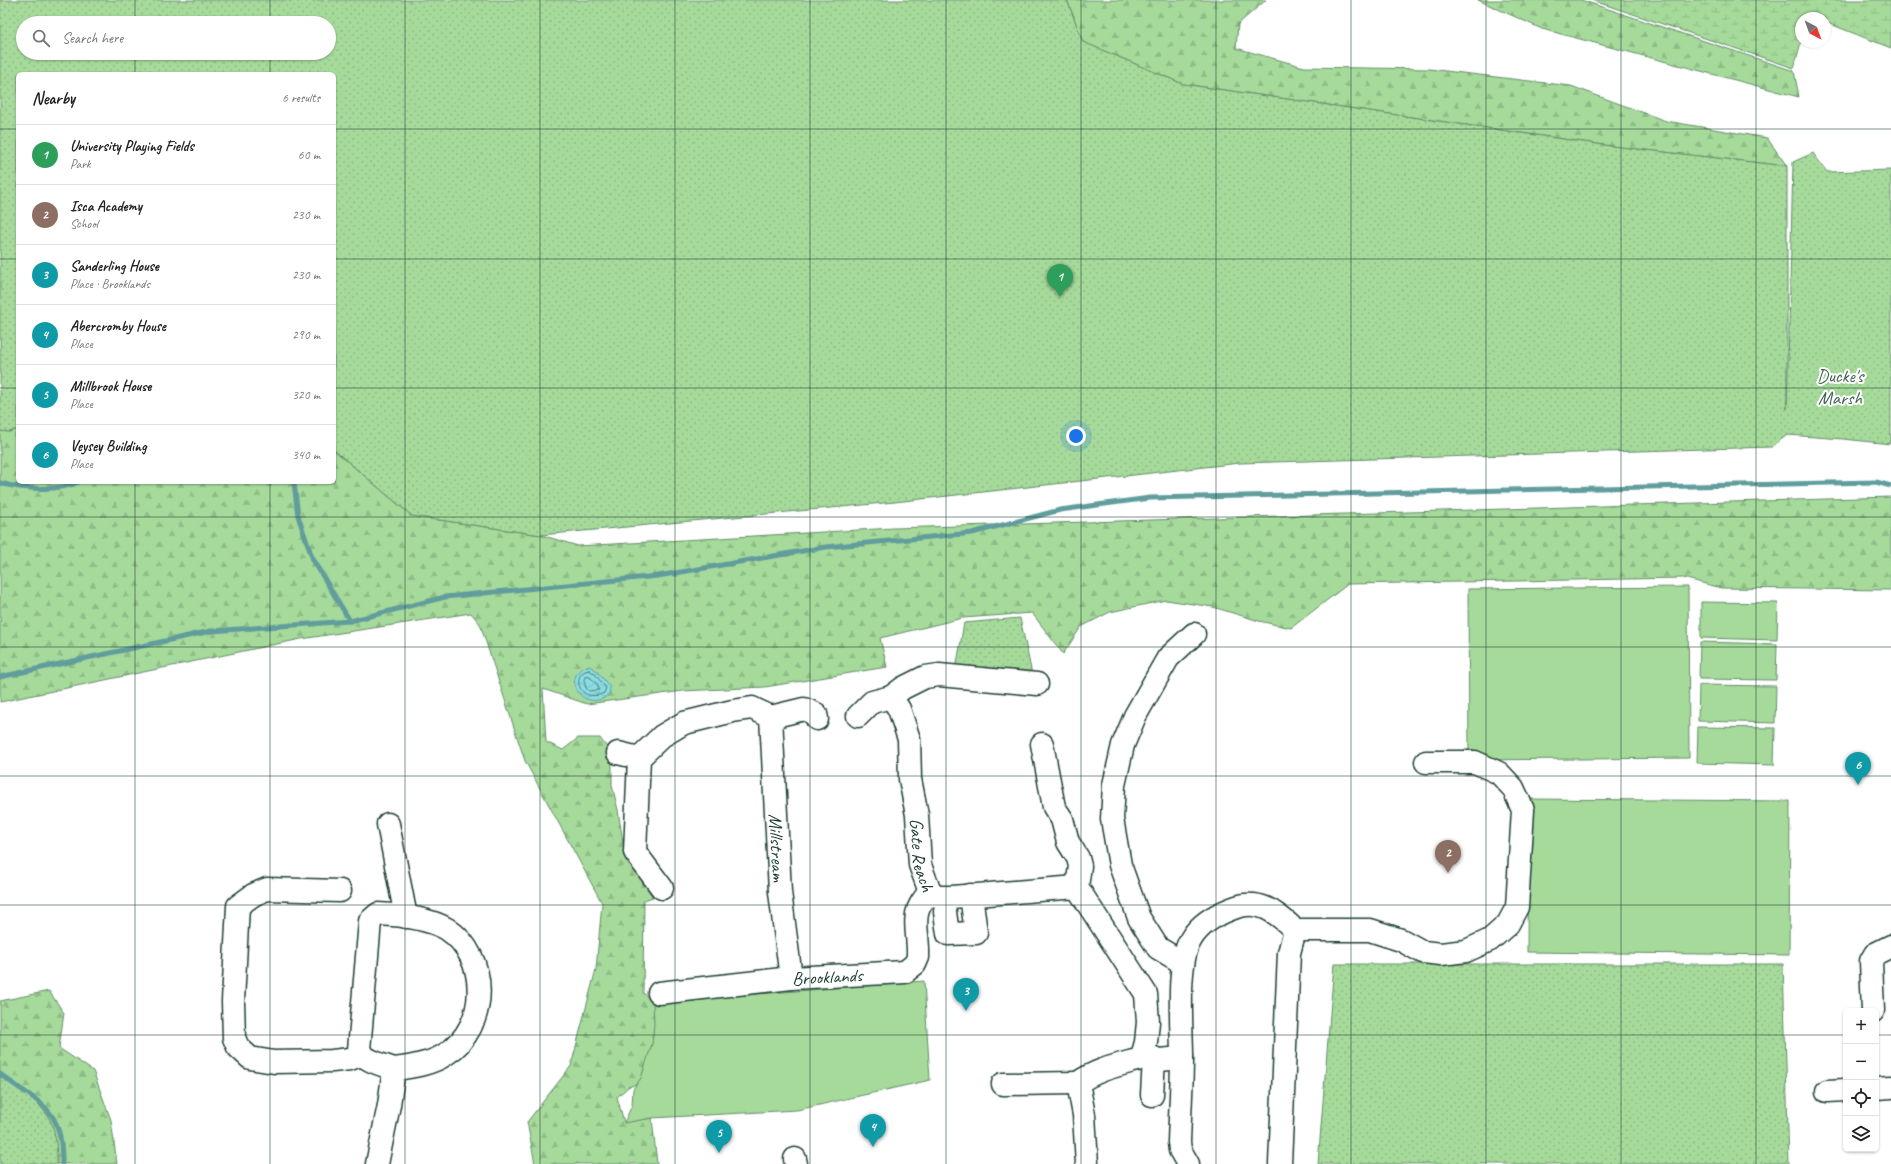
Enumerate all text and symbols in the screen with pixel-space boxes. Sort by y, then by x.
north arrow [1795,12,1831,48]
search box [16,16,336,60]
icon: search [30,27,52,49]
text: Search here [62,29,123,48]
text: Nearby [32,88,75,109]
text: 6 results [282,90,320,106]
text: University Playing Fields [70,137,194,156]
text: 1 [42,147,48,163]
text: 60 m [298,147,320,163]
text: Park [70,156,91,172]
text: Isca Academy [70,197,142,216]
text: 2 [42,207,48,223]
text: 230 m [292,207,320,223]
text: School [70,216,98,232]
text: Sanderling House [70,257,159,276]
pin: 1 [1047,264,1073,297]
text: 3 [42,267,48,283]
text: 230 m [292,267,320,283]
text: Place · Brooklands [70,276,150,292]
text: Abercromby House [70,317,166,336]
text: 4 [42,327,48,343]
text: 290 m [292,327,320,343]
text: Place [70,336,93,352]
park label: Ducke's Marsh [1817,364,1866,410]
text: Millbrook House [70,377,151,396]
text: 5 [42,387,48,403]
text: 320 m [292,387,320,403]
text: Place [70,396,93,412]
your location [1066,426,1086,446]
text: Veysey Building [70,437,146,456]
text: 6 [42,447,48,463]
text: 340 m [292,447,320,463]
text: Place [70,456,93,472]
pin: 6 [1845,752,1871,785]
street label: Millstream [763,813,791,884]
street label: Gate Reach [904,818,940,895]
pin: 2 [1435,840,1461,873]
street label: Brooklands [791,963,865,991]
pin: 3 [953,978,979,1011]
map controls [1843,1008,1879,1152]
button: + [1843,1008,1879,1044]
button: − [1843,1044,1879,1080]
button: locate [1843,1080,1879,1116]
pin: 4 [860,1114,886,1147]
button: layers [1843,1116,1879,1152]
pin: 5 [706,1120,732,1153]

